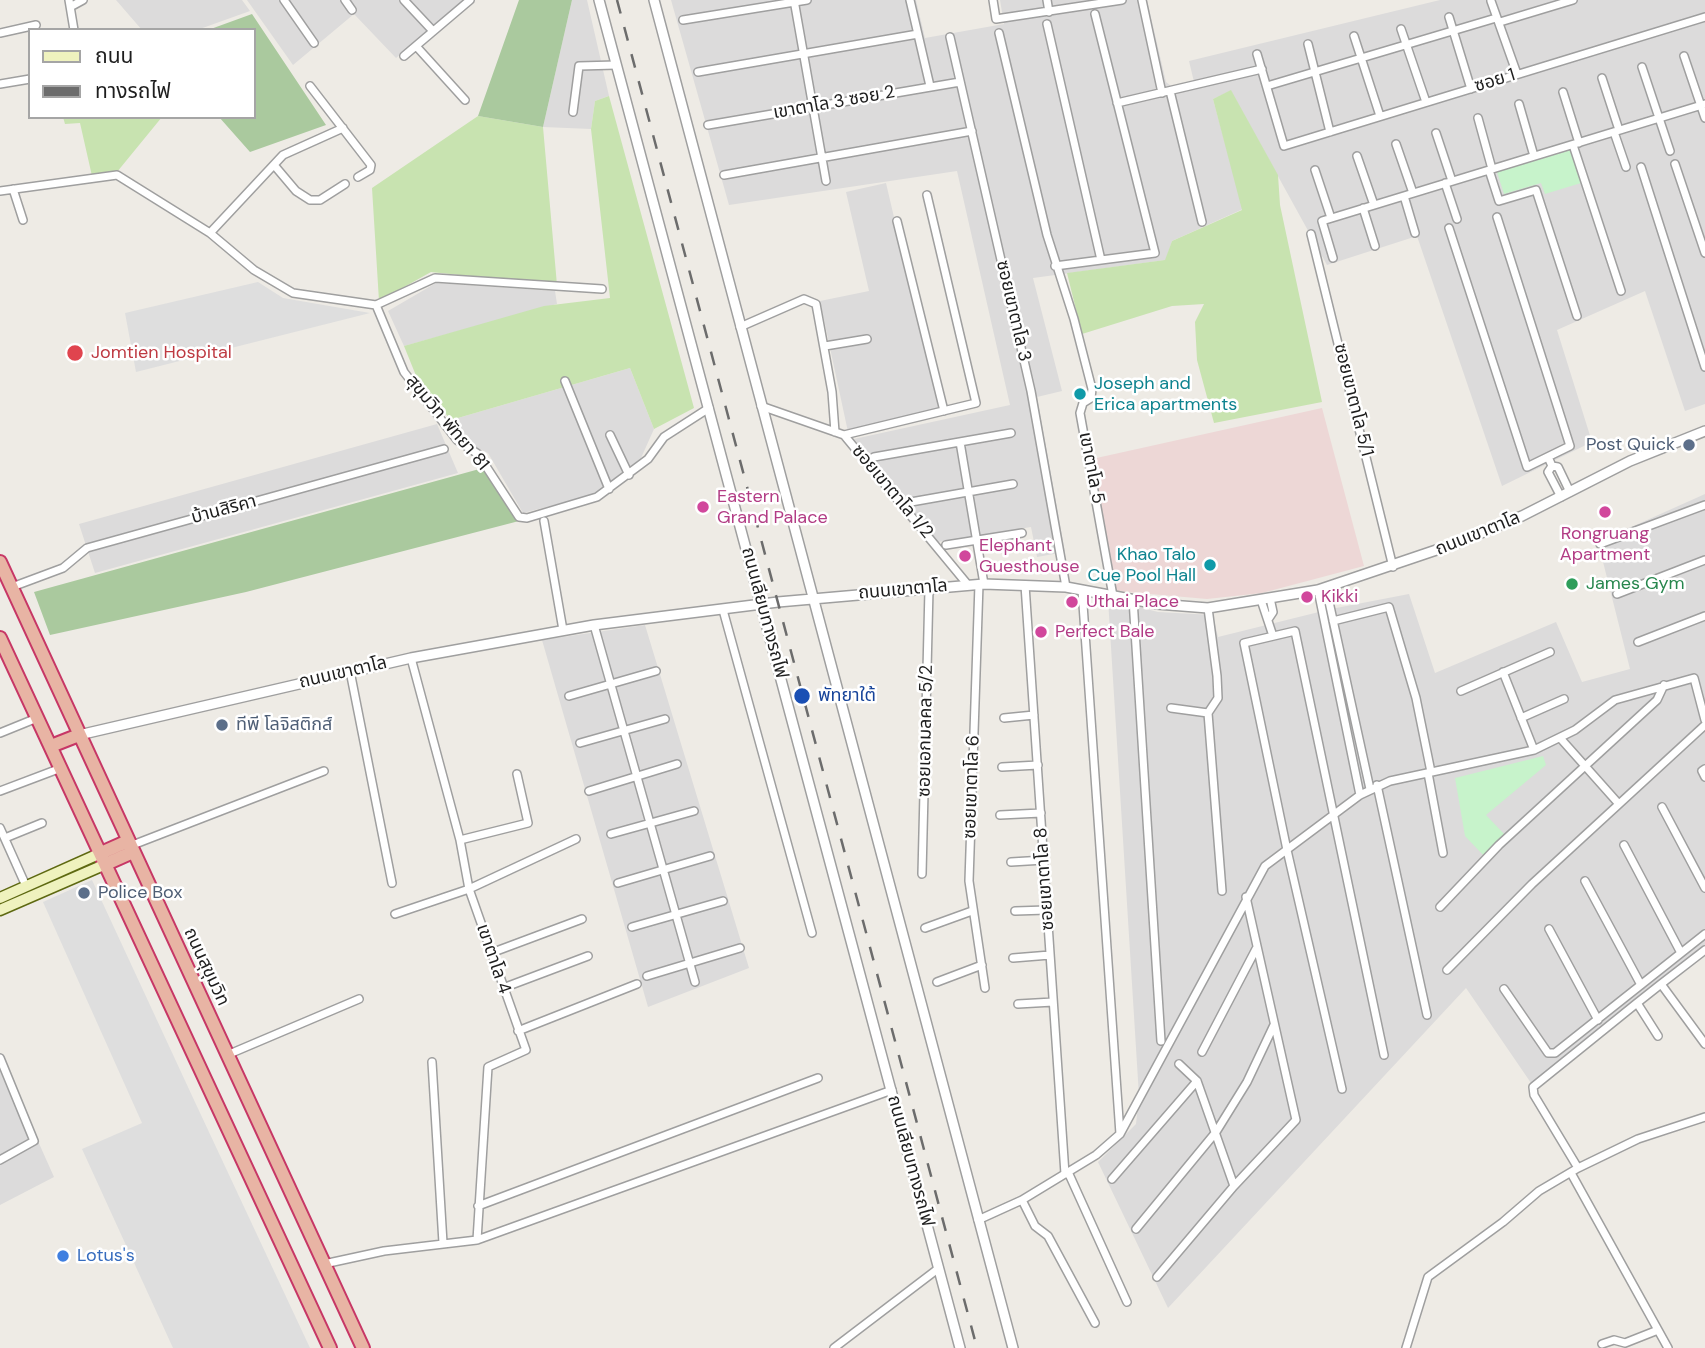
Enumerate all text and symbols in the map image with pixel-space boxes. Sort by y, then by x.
legend [28,28,256,119]
text: ถนน [95,42,133,70]
street label: ซอย 1 [1472,65,1518,97]
text: ทางรถไฟ [95,77,171,105]
street label: เขาตาโล 3 ซอย 2 [772,82,896,124]
street label: ซอยเขาตาโล 3 [991,258,1035,364]
street label: ซอยเขาตาโล 5/1 [1329,341,1377,459]
place label: Jomtien Hospital [91,342,232,364]
marker: Jomtien Hospital [65,343,85,363]
street label: สุขุมวิท พัทยา 81 [401,371,493,475]
place label: Joseph and Erica apartments [1094,373,1237,416]
marker: Joseph and Erica apartments [1072,386,1088,402]
street label: เขาตาโล 5 [1073,430,1109,506]
place label: Post Quick [1586,434,1675,456]
marker: Post Quick [1681,437,1697,453]
street label: ซอยเขาตาโล 1/2 [847,441,937,543]
place label: Eastern Grand Palace [717,486,828,528]
street label: บ้านสิริคา [189,491,259,529]
marker: Eastern Grand Palace [695,499,711,515]
marker: Rongruang Apartment [1597,504,1613,520]
street label: ถนนเขาตาโล [1432,507,1524,561]
place label: Rongruang Apartment [1560,523,1650,566]
place label: Elephant Guesthouse [979,535,1079,578]
place label: Khao Talo Cue Pool Hall [1088,544,1196,586]
street label: ถนนเลียบทางรถไฟ [736,545,792,681]
marker: Elephant Guesthouse [957,548,973,564]
marker: Khao Talo Cue Pool Hall [1202,557,1218,573]
place label: James Gym [1586,573,1685,595]
street label: ถนนเขาตาโล [857,575,949,605]
marker: James Gym [1564,576,1580,592]
place label: Kikki [1321,586,1358,608]
marker: Kikki [1299,589,1315,605]
place label: Uthai Place [1086,591,1179,613]
marker: Uthai Place [1064,594,1080,610]
place label: Perfect Bale [1055,621,1155,643]
marker: Perfect Bale [1033,624,1049,640]
street label: ถนนเขาตาโล [297,652,389,694]
street label: ซอยเอกมลคล 5/2 [914,665,938,797]
place label: พัทยาใต้ [818,685,876,707]
marker: พัทยาใต้ [792,686,812,706]
place label: ทีพี โลจิสติกส์ [236,714,332,736]
marker: ทีพี โลจิสติกส์ [214,717,230,733]
street label: ซอยเขาตาโล 6 [959,735,985,839]
street label: ซอยเขาตาโล 8 [1031,827,1059,931]
place label: Police Box [98,882,182,904]
marker: Police Box [76,885,92,901]
street label: เขาตาโล 4 [471,921,515,997]
street label: ถนนสุขุมวิท [178,924,234,1010]
street label: ถนนเลียบทางรถไฟ [882,1093,938,1229]
place label: Lotus's [77,1245,135,1267]
marker: Lotus's [55,1248,71,1264]

